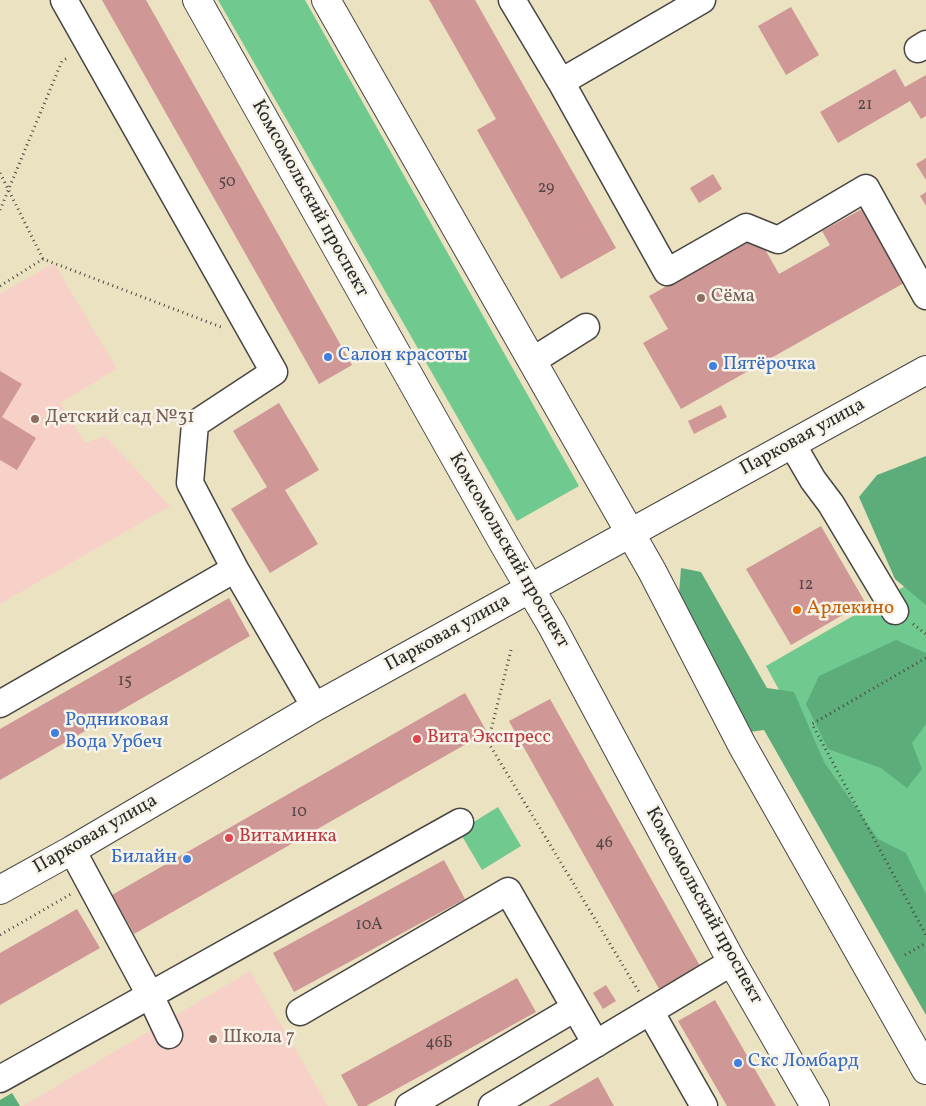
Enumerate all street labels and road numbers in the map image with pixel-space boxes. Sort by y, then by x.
street label: Комсомольский проспект [245,96,373,302]
street label: Парковая улица [736,394,870,482]
street label: Комсомольский проспект [443,449,573,653]
street label: Парковая улица [381,590,515,678]
street label: Парковая улица [30,790,162,880]
street label: Комсомольский проспект [639,803,767,1009]

